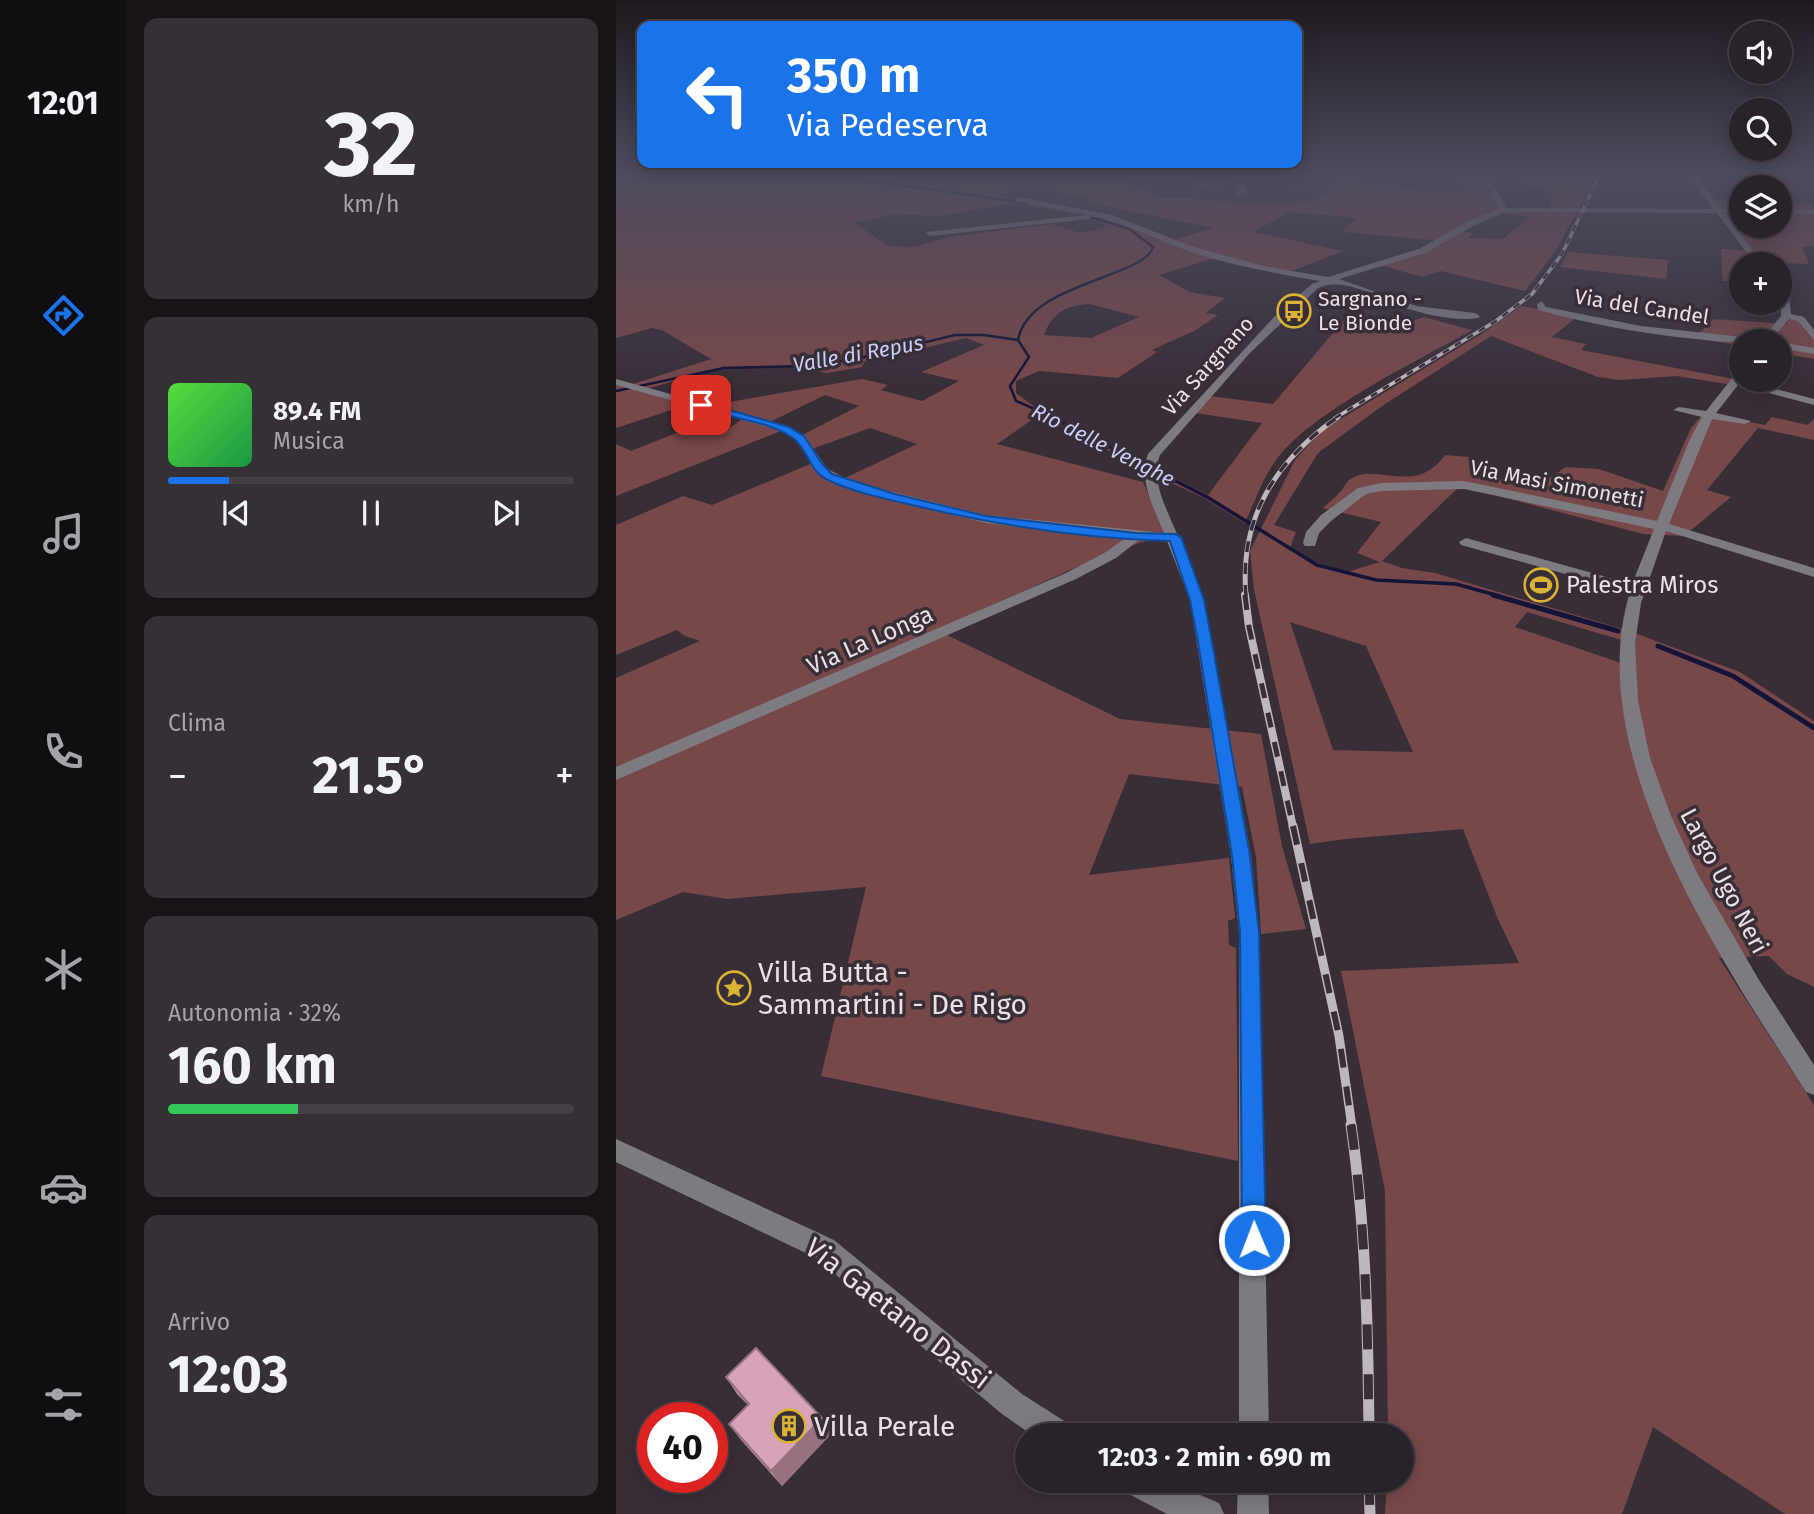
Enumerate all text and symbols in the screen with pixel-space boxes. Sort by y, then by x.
map controls [1729,21,1792,392]
button: sound [1729,21,1792,84]
text: 350 m [787,46,920,105]
icon: left [672,49,763,140]
text: 12:01 [27,84,99,122]
text: 32 [324,90,418,199]
button: search [1729,98,1792,161]
text: Via Pedeserva [787,106,989,144]
button: layers [1729,175,1792,238]
text: km/h [343,190,399,218]
button: + [1729,252,1792,315]
street label: Via del Candel [1573,284,1711,330]
place label: Sargnano - Le Bionde [1318,286,1422,336]
icon: directions [39,291,88,340]
bus stop icon: Sargnano - Le Bionde [1275,292,1313,330]
street label: Via Sargnano [1157,311,1259,421]
button: − [1729,329,1792,392]
water label: Valle di Repus [791,330,926,378]
pin [671,375,731,435]
icon: arrive [682,386,720,424]
text: 89.4 FM [273,396,361,427]
water label: Rio delle Venghe [1027,398,1179,492]
text: Musica [273,427,345,455]
street label: Via Masi Simonetti [1468,454,1646,514]
icon: previous [217,494,255,532]
icon: pause [352,494,390,532]
icon: next [487,494,525,532]
icon: music [39,509,88,558]
sports icon: Palestra Miros [1522,566,1560,604]
place label: Palestra Miros [1566,571,1718,599]
street label: Via La Longa [803,600,937,680]
text: Clima [168,709,226,737]
icon: phone [39,727,88,776]
text: 21.5° [312,744,430,807]
text: − [168,753,187,799]
text: + [555,753,574,799]
street label: Largo Ugo Neri [1674,804,1774,958]
icon: climate [39,945,88,994]
place label: Villa Butta - Sammartini - De Rigo [758,956,1027,1021]
place icon: Villa Butta - Sammartini - De Rigo [715,969,753,1007]
text: Autonomia · 32% [168,999,341,1027]
text: 160 km [168,1034,337,1097]
icon: car [39,1163,88,1212]
position arrow [1217,1203,1291,1277]
street label: Via Gaetano Dassi [798,1231,997,1396]
text: Arrivo [168,1308,230,1336]
text: 12:03 [168,1343,288,1406]
icon: filters [39,1380,88,1429]
speed limit sign: 40 [637,1402,728,1493]
building icon: Villa Perale [770,1407,808,1445]
place label: Villa Perale [814,1410,955,1443]
text: 12:03 · 2 min · 690 m [1098,1442,1331,1473]

